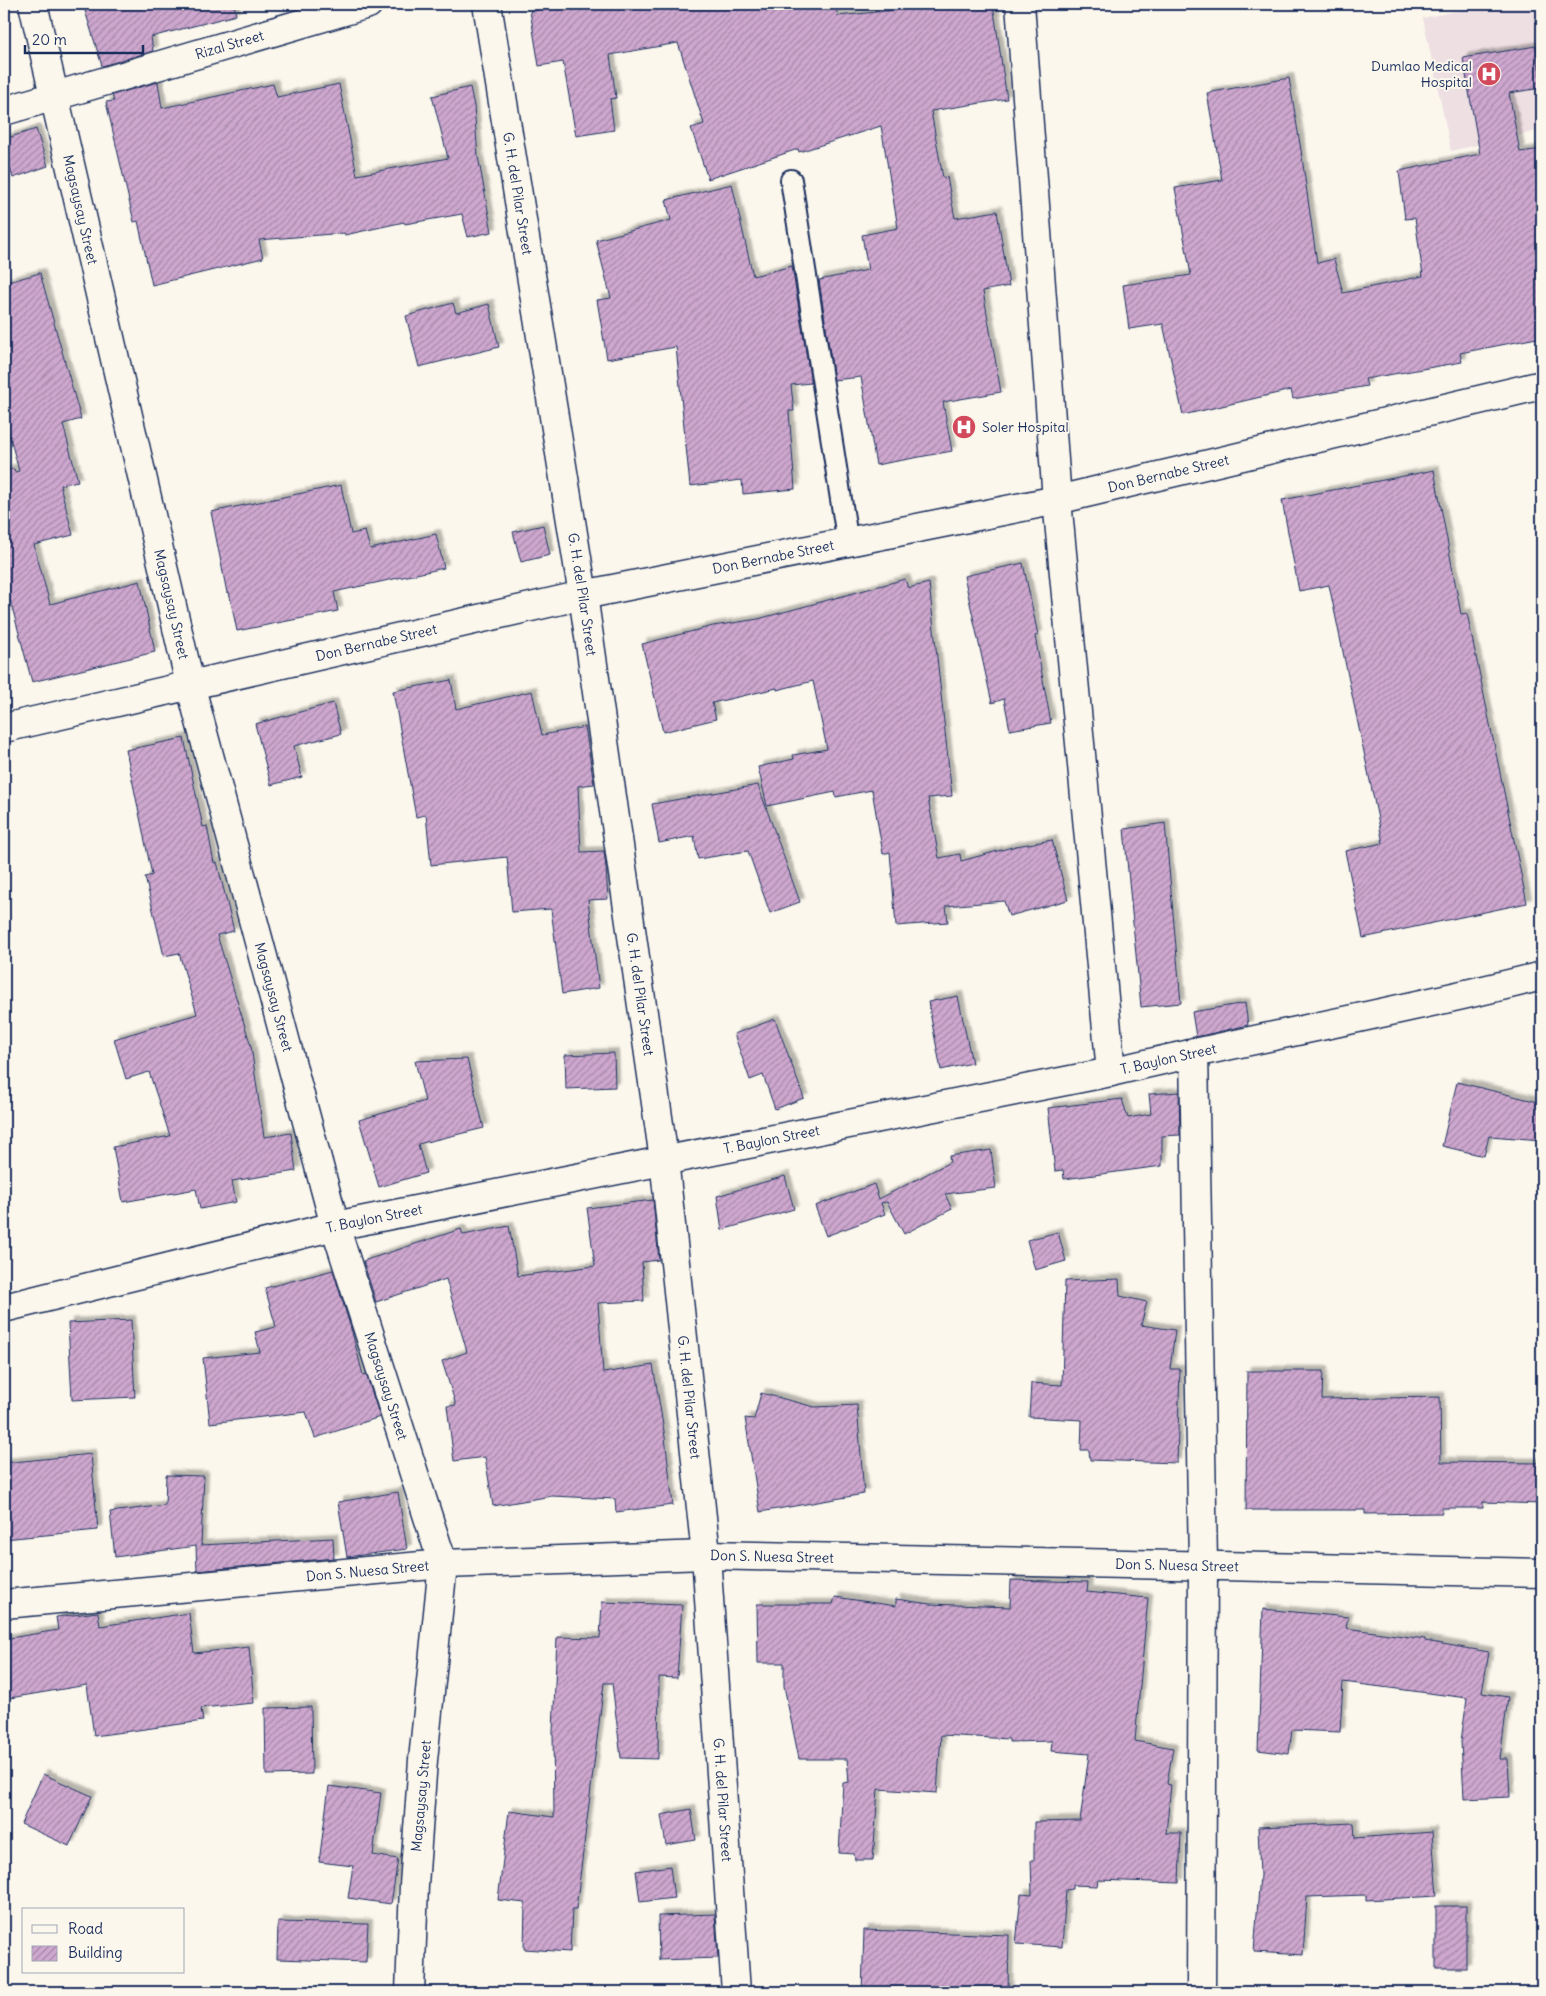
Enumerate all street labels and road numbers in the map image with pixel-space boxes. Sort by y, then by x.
street label: Rizal Street [193,26,266,63]
street label: G. H. del Pilar Street [499,131,537,256]
street label: Magsaysay Street [59,153,102,267]
street label: Don Bernabe Street [1106,450,1231,497]
street label: G. H. del Pilar Street [564,532,601,657]
street label: Don Bernabe Street [711,536,836,578]
street label: Magsaysay Street [150,547,193,661]
street label: Don Bernabe Street [314,620,439,665]
street label: G. H. del Pilar Street [623,932,658,1057]
street label: Magsaysay Street [251,940,297,1054]
street label: T. Baylon Street [1119,1039,1218,1078]
street label: T. Baylon Street [722,1121,822,1158]
street label: T. Baylon Street [324,1200,424,1237]
street label: Magsaysay Street [360,1330,412,1442]
street label: G. H. del Pilar Street [674,1335,705,1460]
street label: Don S. Nuesa Street [710,1546,834,1567]
street label: Don S. Nuesa Street [1115,1555,1239,1575]
street label: Don S. Nuesa Street [305,1556,430,1585]
street label: G. H. del Pilar Street [710,1737,736,1862]
street label: Magsaysay Street [407,1739,435,1853]

